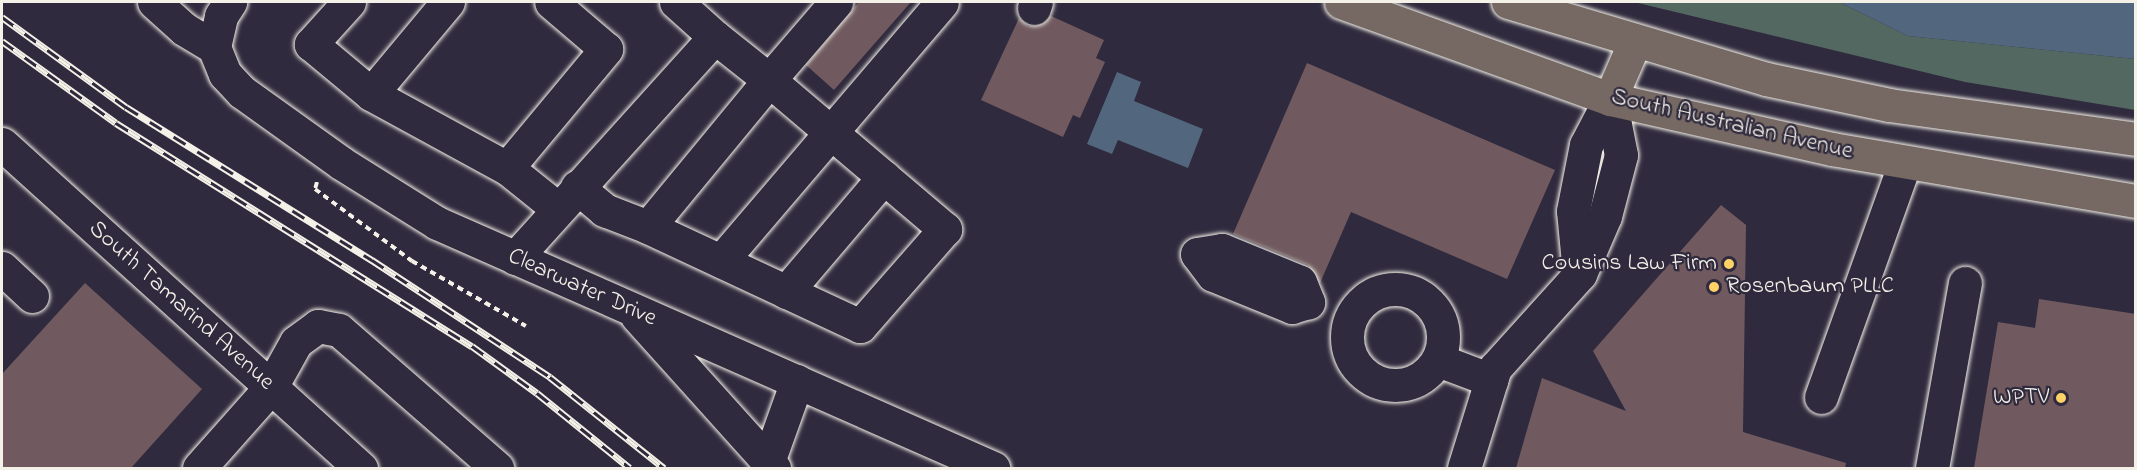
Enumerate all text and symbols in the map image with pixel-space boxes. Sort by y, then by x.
street label: South Australian Avenue [1608,83,1856,167]
street label: South Tamarind Avenue [82,215,280,397]
street label: Clearwater Drive [503,242,661,334]
place label: Cousins Law Firm [1542,250,1717,278]
marker: Cousins Law Firm [1722,257,1736,271]
place label: Rosenbaum PLLC [1726,273,1894,301]
marker: Rosenbaum PLLC [1707,280,1721,294]
place label: WPTV [1993,384,2049,412]
marker: WPTV [2054,391,2068,405]

